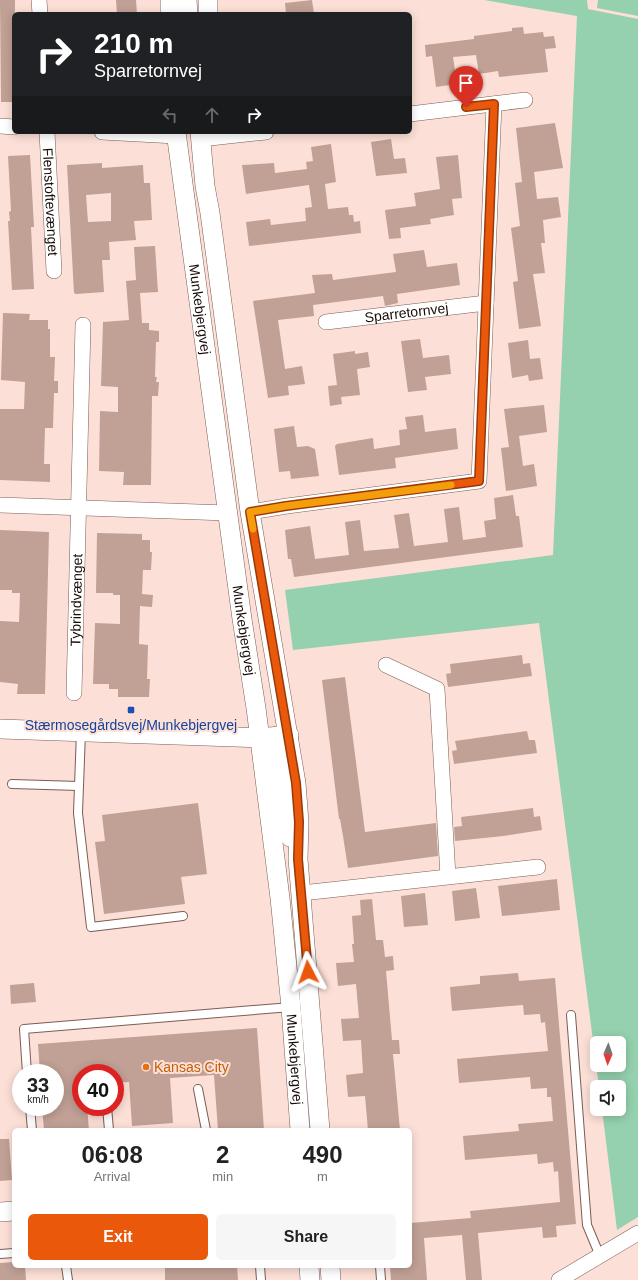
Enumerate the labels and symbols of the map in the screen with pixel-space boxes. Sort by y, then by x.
pin [449,66,483,107]
street label: Flenstoftevænget [40,147,61,256]
street label: Munkebjergvej [186,263,214,356]
street label: Sparretornvej [364,300,449,325]
street label: Tybrindvænget [67,553,85,647]
street label: Munkebjergvej [230,584,259,677]
marker: Stærmosegårdsvej/Munkebjergvej [126,705,136,715]
place label: Stærmosegårdsvej/Munkebjergvej [25,717,237,733]
position arrow [287,951,329,993]
street label: Munkebjergvej [284,1013,306,1105]
north arrow [590,1036,626,1072]
place label: Kansas City [154,1059,229,1075]
marker: Kansas City [141,1062,151,1072]
speed limit sign: 40 [72,1064,124,1116]

